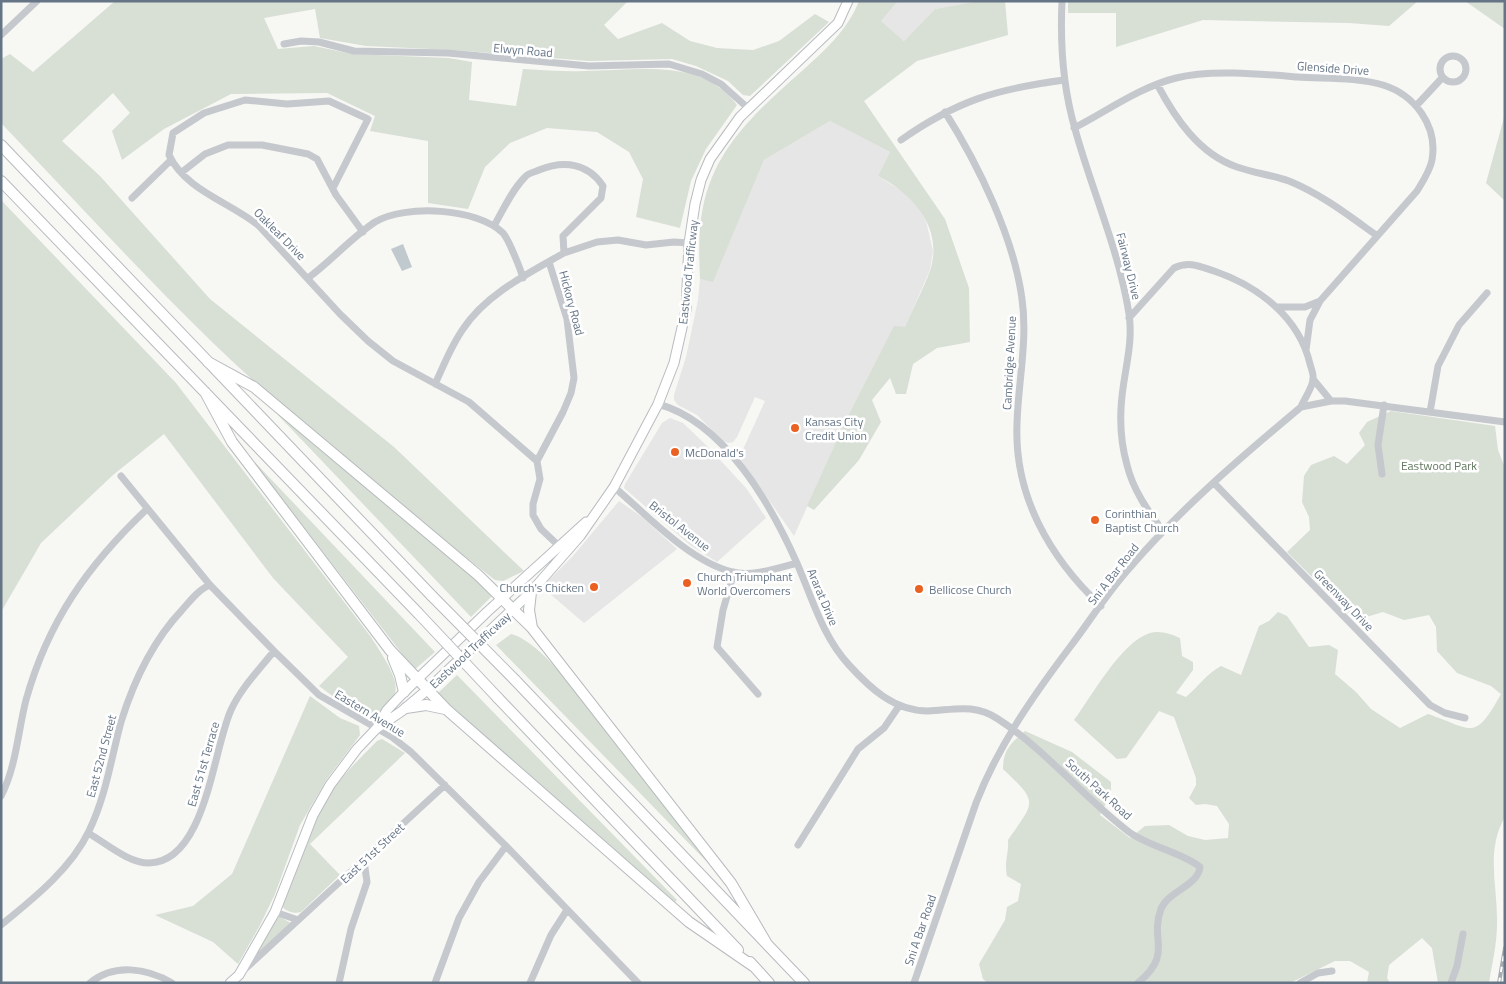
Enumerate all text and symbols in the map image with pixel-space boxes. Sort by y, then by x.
street label: Elwyn Road [493,38,553,62]
street label: Glenside Drive [1296,56,1370,80]
street label: Oakleaf Drive [249,203,311,265]
street label: Eastwood Trafficway [673,218,703,325]
street label: Fairway Drive [1112,230,1146,302]
street label: Hickory Road [554,268,590,338]
street label: Cambridge Avenue [997,315,1021,411]
place label: Kansas City Credit Union [805,412,867,445]
marker: Kansas City Credit Union [789,422,801,434]
place label: McDonald's [685,443,744,462]
marker: McDonald's [669,446,681,458]
park label: Eastwood Park [1401,456,1477,475]
street label: Bristol Avenue [645,496,715,556]
place label: Corinthian Baptist Church [1105,504,1179,537]
marker: Corinthian Baptist Church [1089,514,1101,526]
street label: Sni A Bar Road [1083,539,1143,609]
street label: Ararat Drive [802,565,844,629]
street label: Greenway Drive [1309,565,1379,635]
place label: Church Triumphant World Overcomers [697,567,793,600]
marker: Church Triumphant World Overcomers [681,577,693,589]
place label: Church's Chicken [500,578,584,597]
place label: Bellicose Church [929,580,1011,599]
marker: Church's Chicken [588,581,600,593]
marker: Bellicose Church [913,583,925,595]
street label: Eastwood Trafficway [425,607,515,693]
street label: Eastern Avenue [331,684,409,742]
street label: East 52nd Street [81,712,121,799]
street label: East 51st Terrace [182,719,224,809]
street label: South Park Road [1061,754,1137,824]
street label: East 51st Street [336,818,409,888]
street label: Sni A Bar Road [899,892,941,968]

